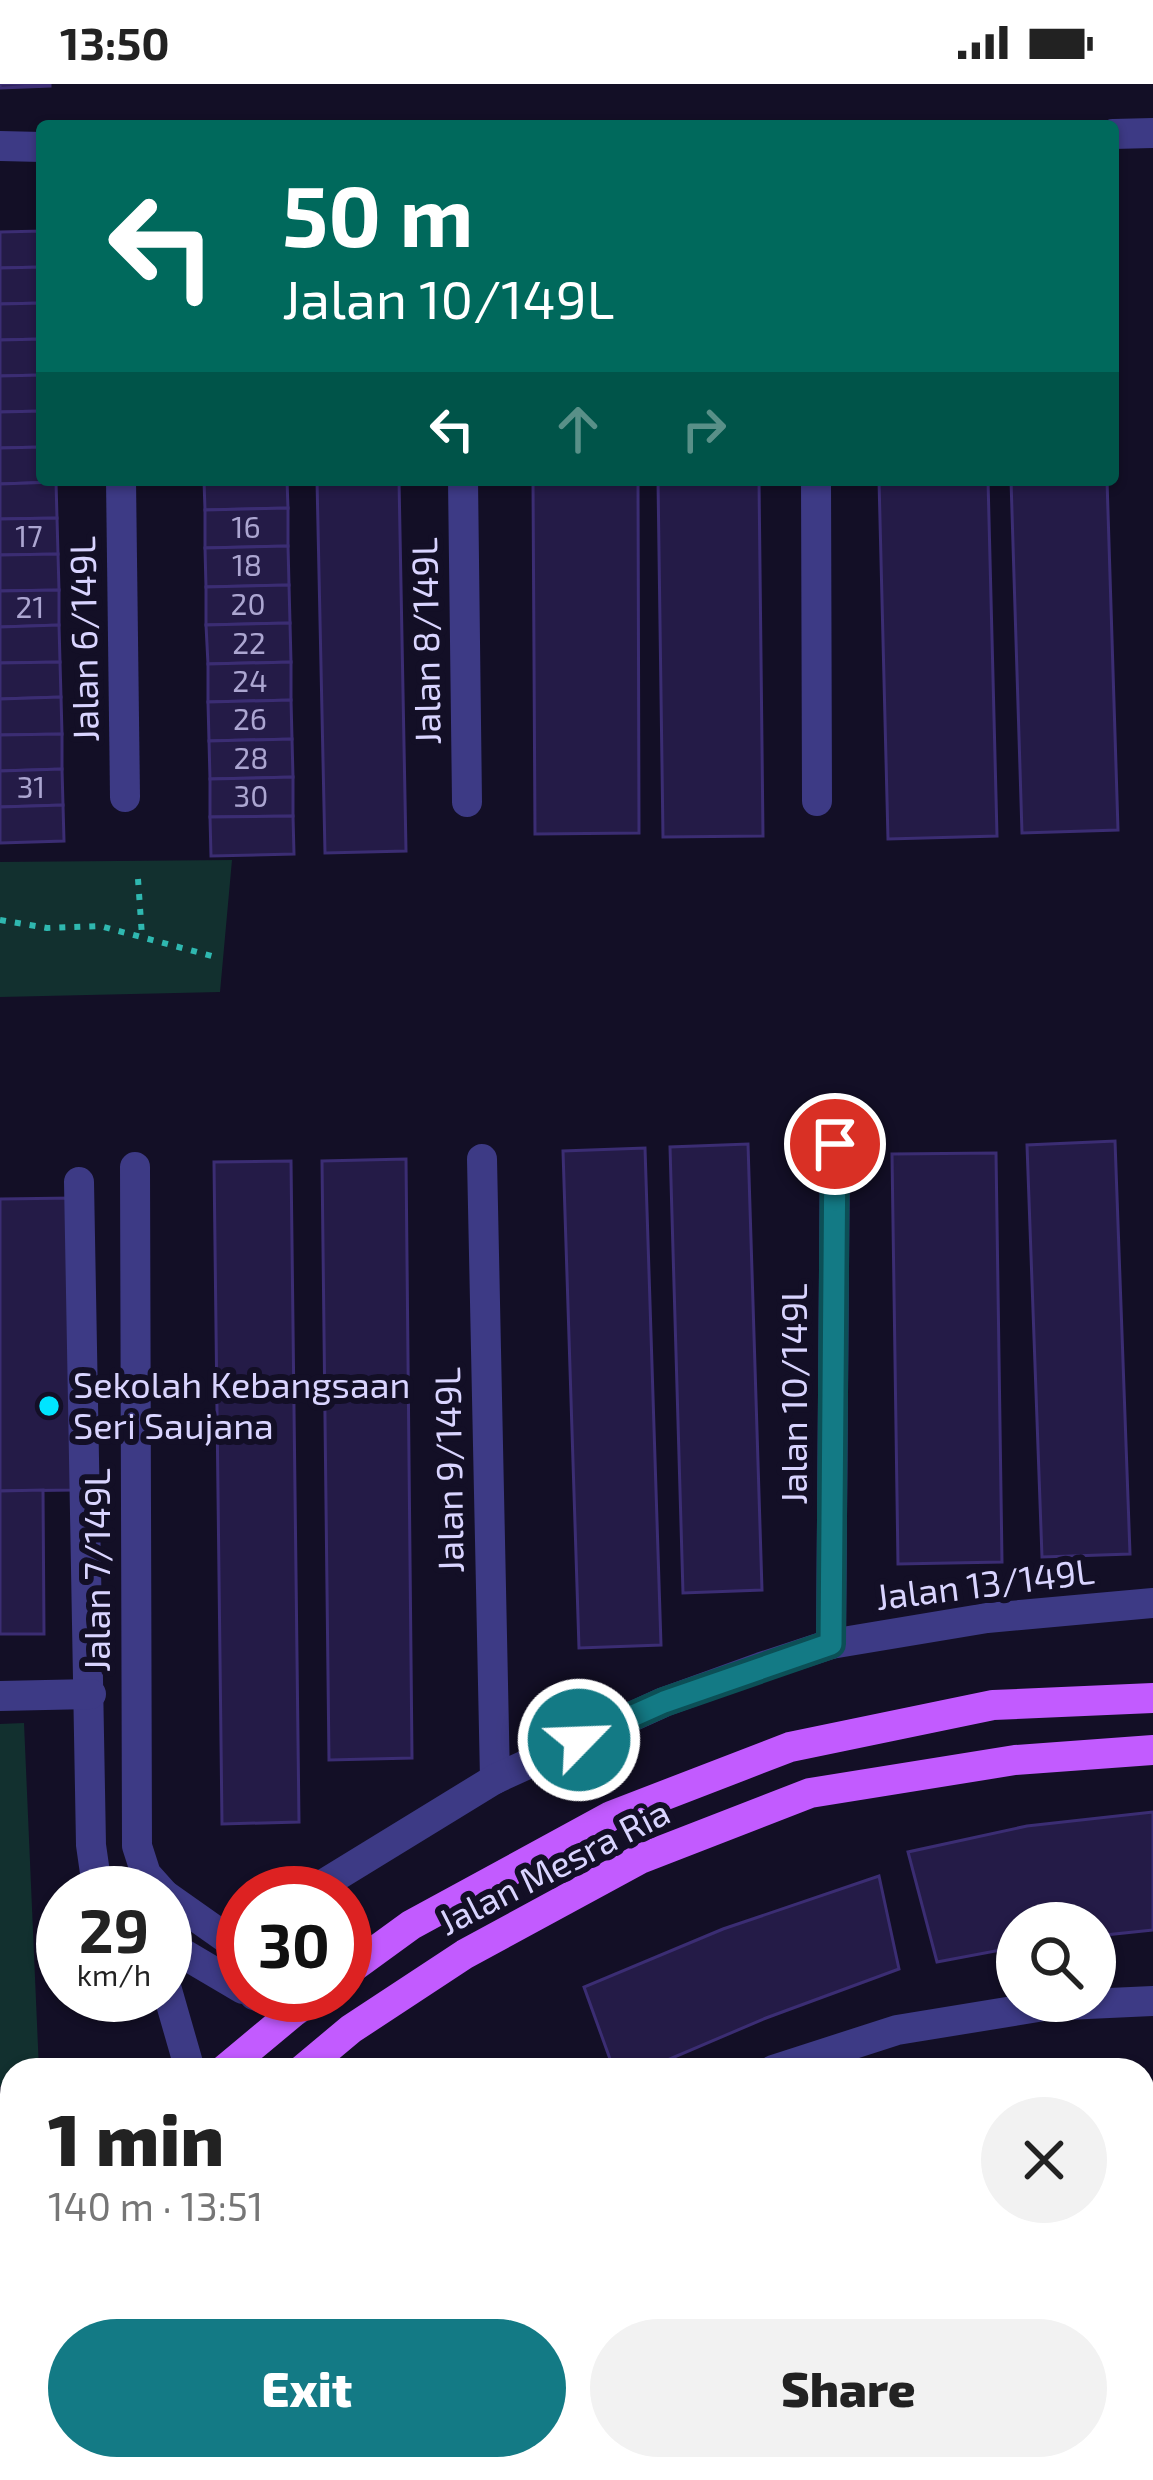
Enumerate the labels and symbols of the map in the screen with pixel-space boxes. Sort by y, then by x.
house number: 16 [231,508,261,544]
house number: 17 [15,517,43,553]
street label: Jalan 6/149L [59,536,106,742]
street label: Jalan 8/149L [401,537,448,745]
house number: 18 [232,546,262,582]
house number: 20 [231,585,265,621]
house number: 21 [16,588,44,624]
house number: 22 [232,624,266,660]
house number: 24 [232,662,268,698]
house number: 26 [233,700,267,736]
house number: 28 [233,739,269,775]
house number: 31 [17,768,45,804]
house number: 30 [234,777,268,813]
pin [784,1093,886,1195]
street label: Jalan 10/149L [771,1283,814,1505]
place label: Sekolah Kebangsaan Seri Saujana [73,1362,410,1446]
street label: Jalan 9/149L [424,1367,471,1573]
marker: Sekolah Kebangsaan Seri Saujana [36,1393,62,1419]
street label: Jalan 7/149L [74,1468,117,1672]
street label: Jalan 13/149L [873,1548,1097,1617]
position arrow [516,1677,642,1803]
street label: Jalan Mesra Ria [431,1789,676,1942]
speed limit sign: 30 [216,1866,372,2022]

